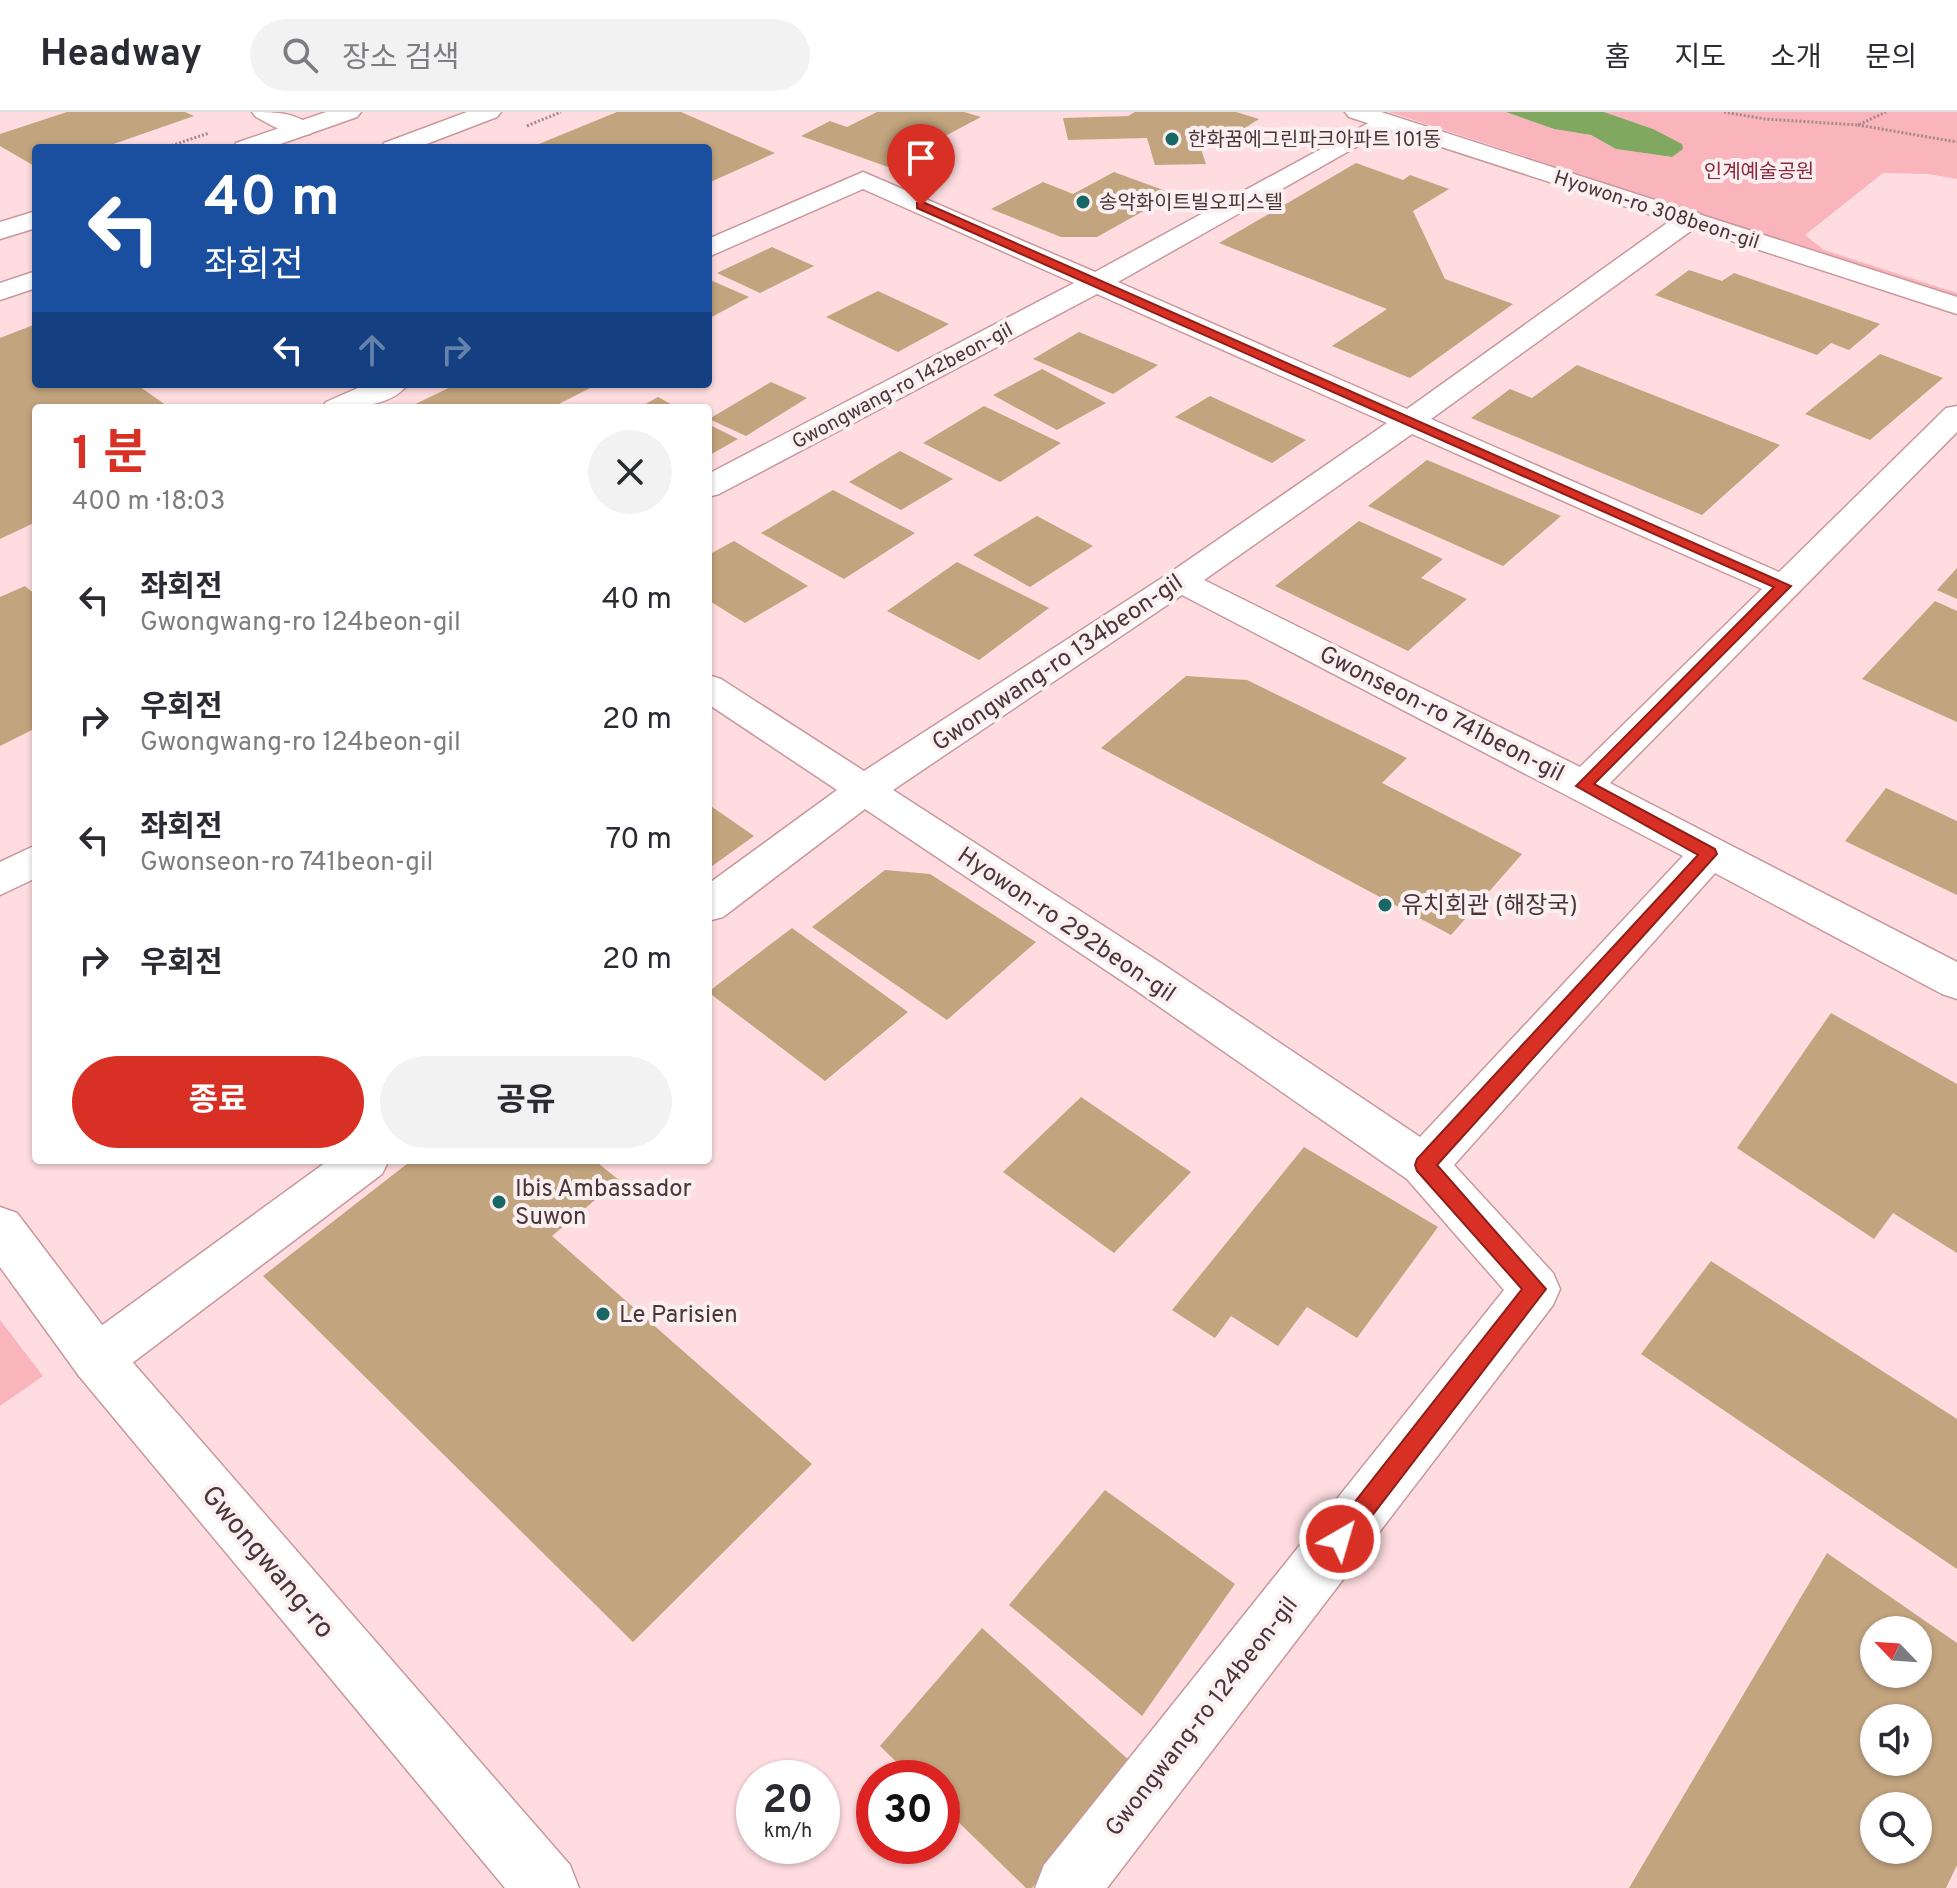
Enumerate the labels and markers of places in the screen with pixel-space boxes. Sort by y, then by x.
pin [887,124,955,206]
place label: 한화꿈에그린파크아파트 101동 [1188,128,1441,154]
marker: 한화꿈에그린파크아파트 101동 [1163,130,1181,148]
place label: 송악화이트빌오피스텔 [1099,191,1283,217]
marker: 송악화이트빌오피스텔 [1074,193,1092,211]
place label: 유치회관 (해장국) [1401,892,1578,922]
marker: 유치회관 (해장국) [1376,896,1394,914]
place label: Ibis Ambassador Suwon [515,1175,692,1233]
marker: Ibis Ambassador Suwon [490,1193,508,1211]
place label: Le Parisien [619,1301,738,1331]
marker: Le Parisien [594,1305,612,1323]

